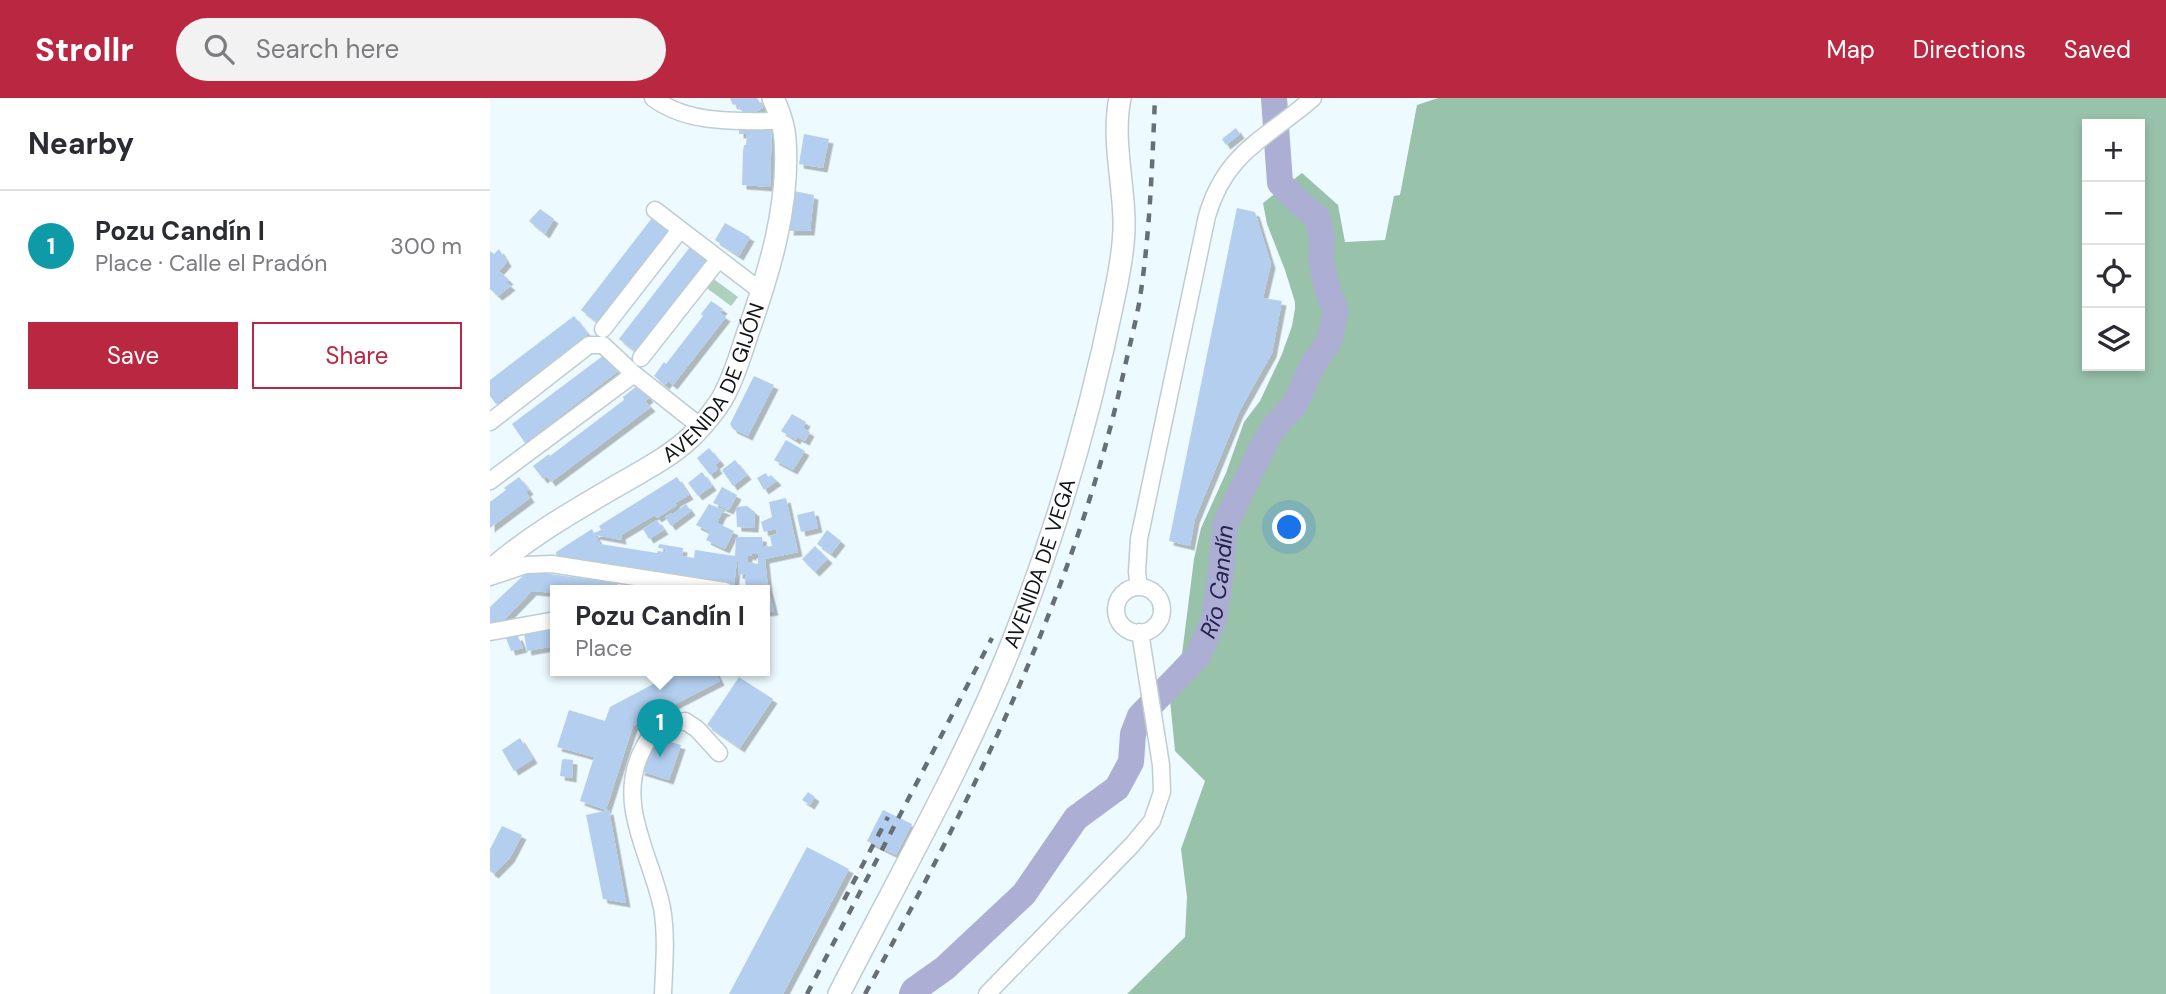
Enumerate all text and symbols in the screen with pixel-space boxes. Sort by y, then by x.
search box [176,18,666,81]
text: Strollr [35,28,134,71]
icon: search [200,30,238,68]
text: Search here [256,32,399,66]
text: Map [1827,34,1875,65]
text: Directions [1913,34,2026,65]
text: Saved [2064,34,2131,65]
map controls [2082,119,2145,371]
button: + [2082,119,2145,182]
text: Nearby [28,124,134,163]
button: − [2082,182,2145,245]
text: Pozu Candín I [95,214,265,248]
text: 1 [47,231,55,261]
text: 300 m [390,231,462,261]
button: locate [2082,245,2145,308]
text: Place · Calle el Pradón [95,248,327,278]
street label: AVENIDA DE GIJÓN [657,299,771,469]
button: layers [2082,308,2145,371]
button: Save [28,322,238,389]
button: Share [252,322,462,389]
street label: AVENIDA DE VEGA [997,475,1082,652]
your location [1272,510,1306,544]
water label: Río Candín [1193,524,1240,643]
popup [550,585,770,676]
text: Pozu Candín I [575,599,745,633]
text: Place [575,633,632,663]
pin: 1 [637,699,683,757]

